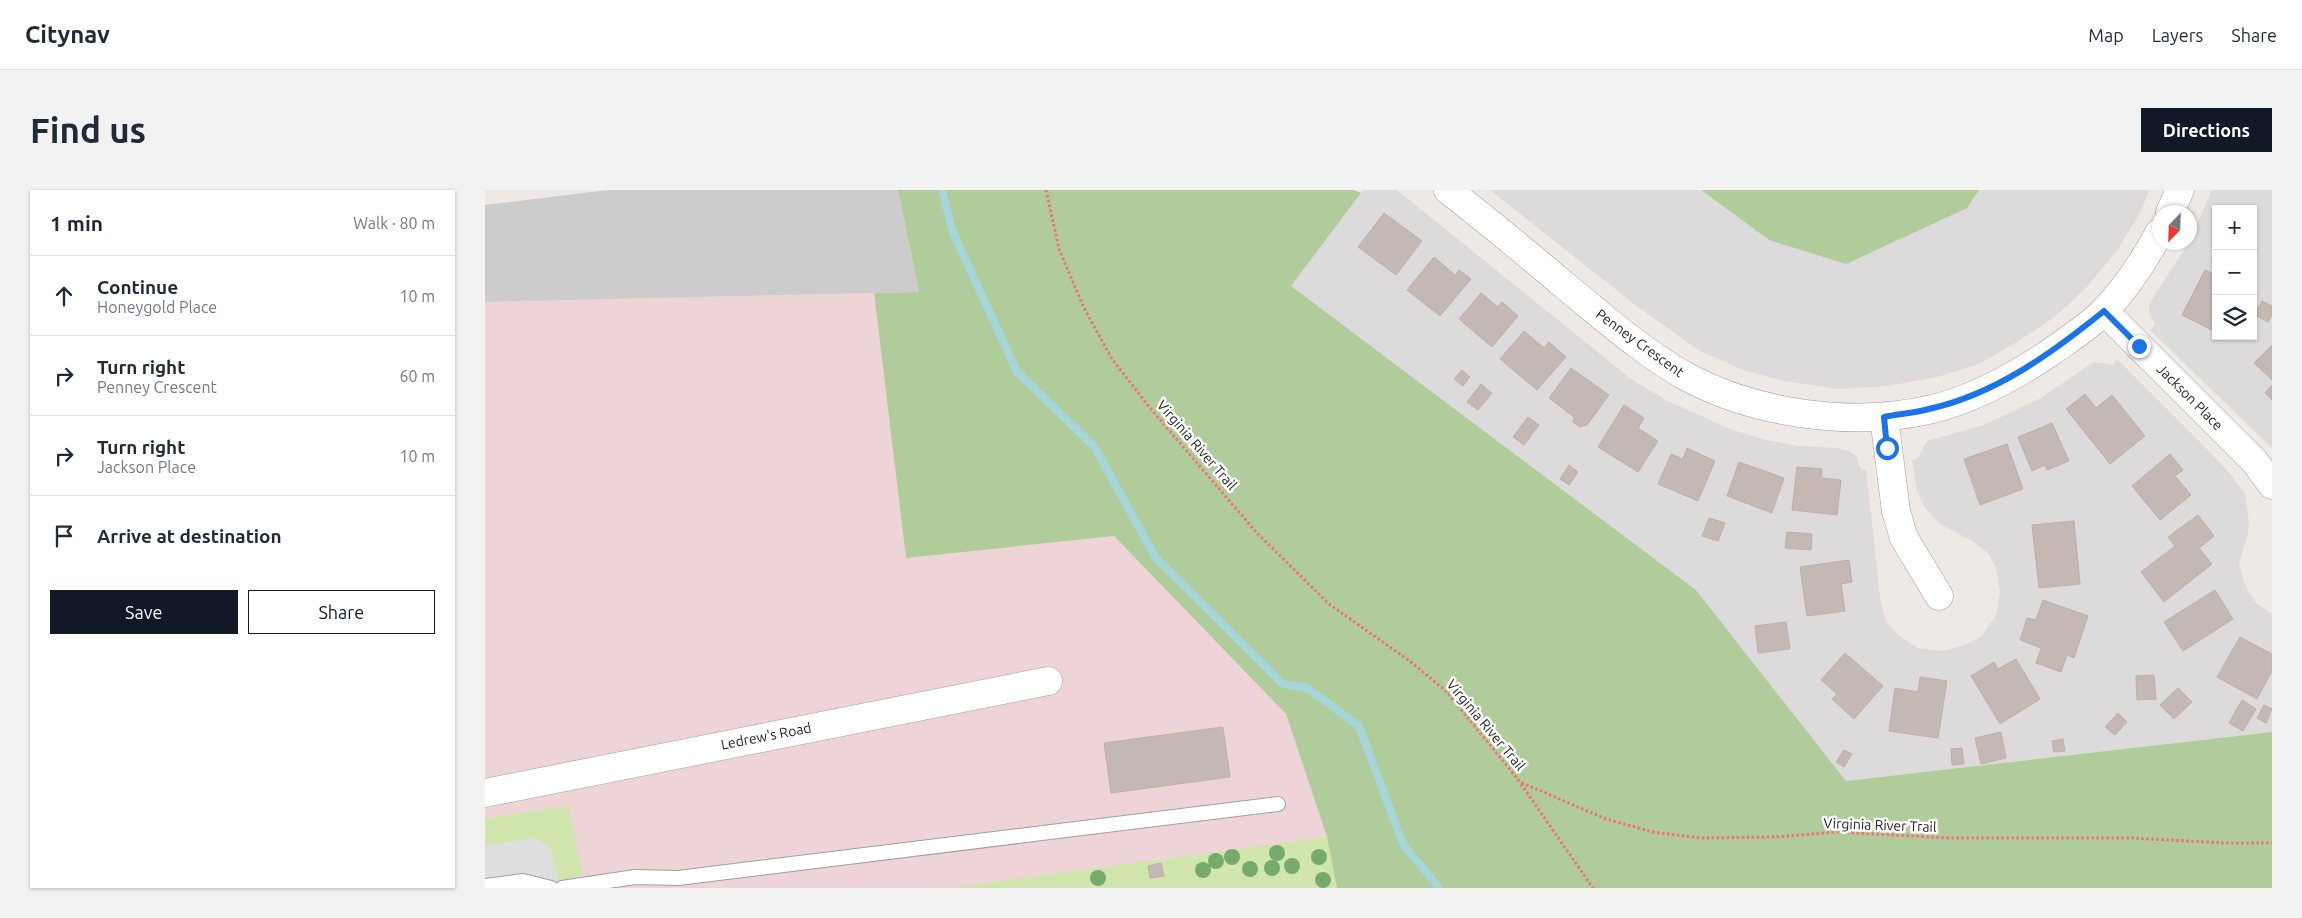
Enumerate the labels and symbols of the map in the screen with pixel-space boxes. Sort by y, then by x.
north arrow [2152,205,2197,250]
street label: Penney Crescent [1593,306,1688,381]
route end [2128,335,2151,358]
street label: Jackson Place [2154,361,2226,433]
street label: Virginia River Trail [1154,397,1240,493]
route start [1876,437,1899,460]
street label: Virginia River Trail [1443,676,1529,774]
street label: Ledrew's Road [719,719,813,753]
street label: Virginia River Trail [1823,815,1937,835]

